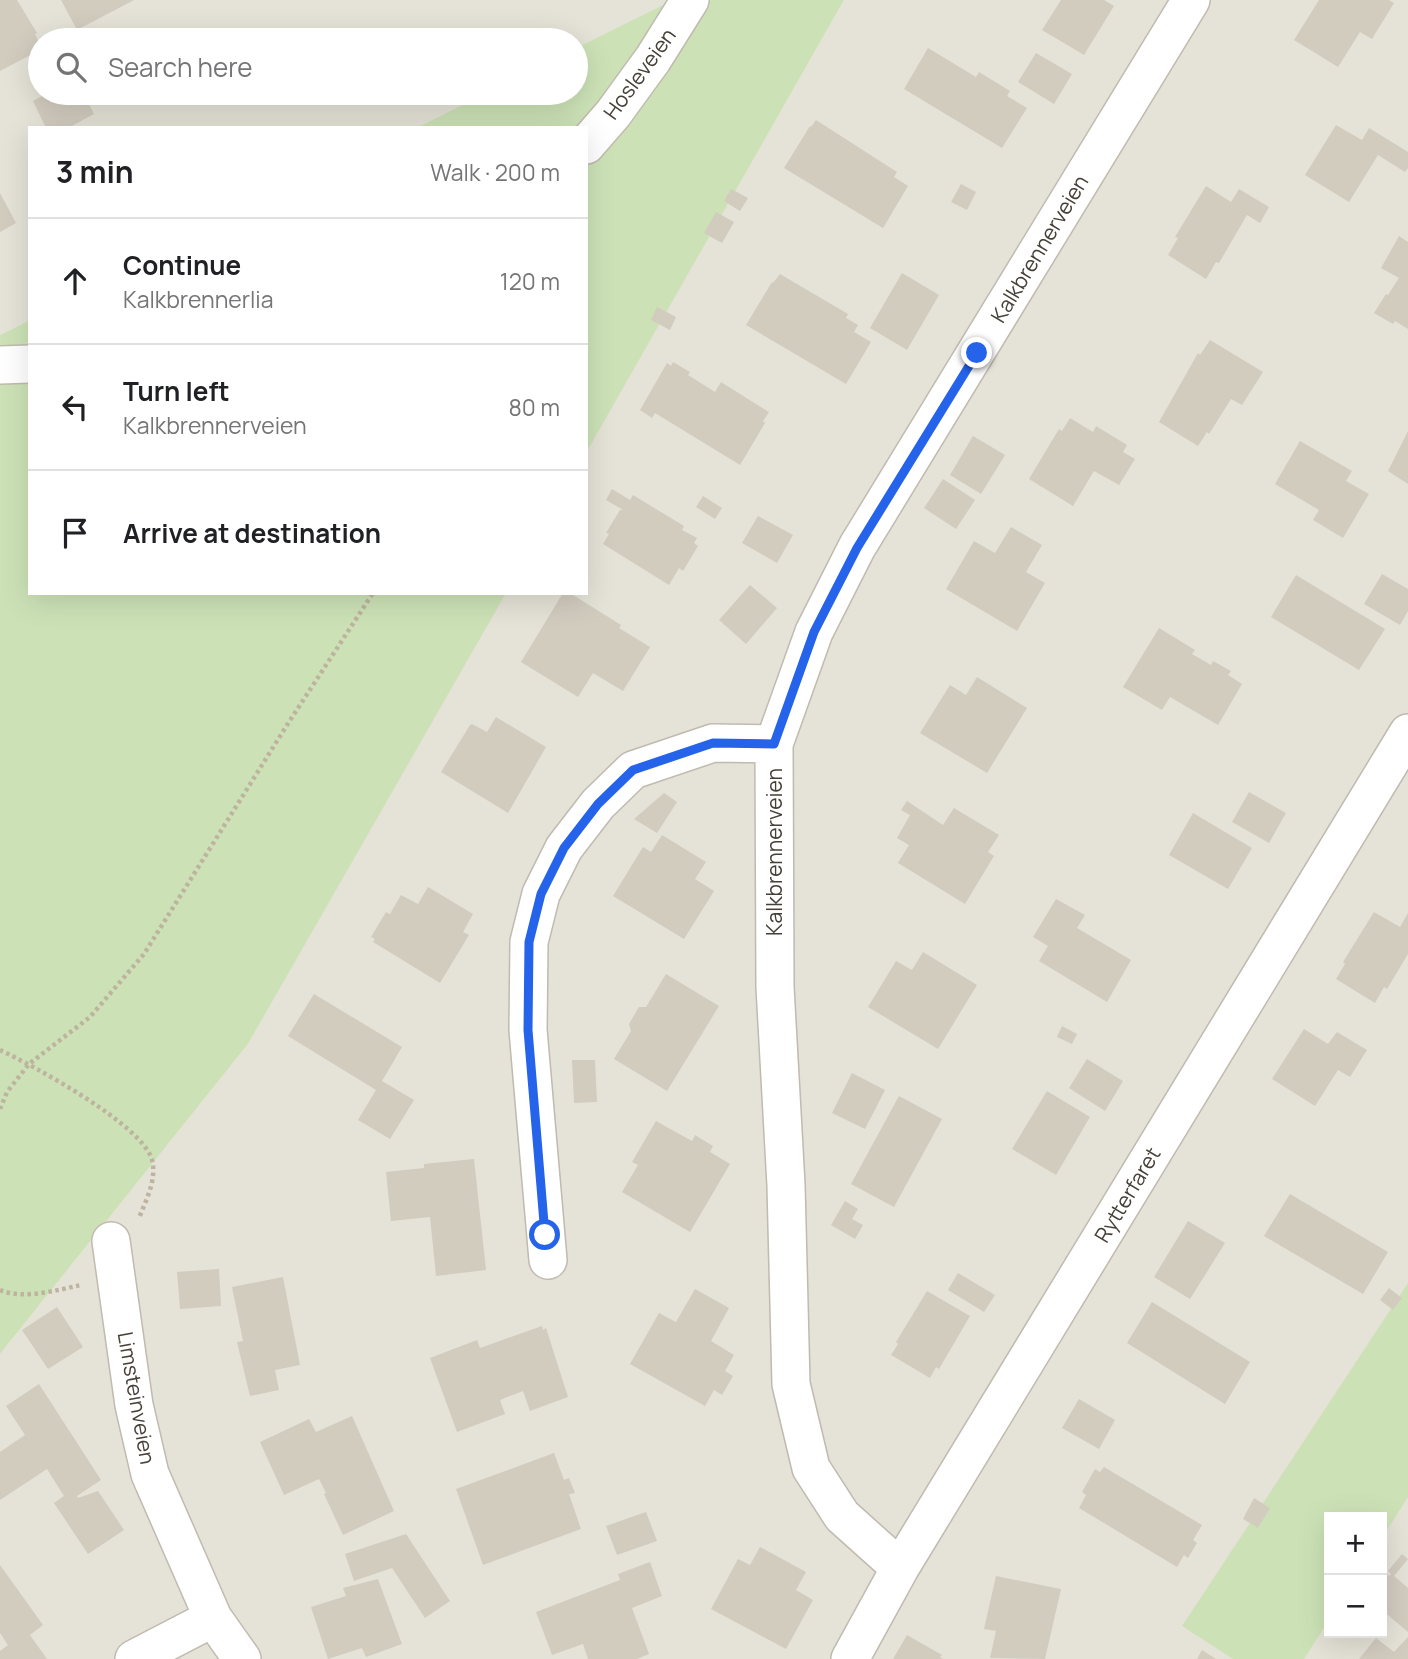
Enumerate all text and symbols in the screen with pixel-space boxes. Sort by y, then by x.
street label: Hosleveien [597,22,682,125]
search box [28,28,588,105]
icon: search [52,48,90,86]
text: Search here [108,49,253,85]
text: 3 min [56,151,134,192]
text: Walk · 200 m [430,156,560,188]
street label: Kalkbrennerveien [984,169,1094,328]
text: Continue [123,247,241,283]
icon: ahead [56,262,94,300]
text: 120 m [500,265,560,297]
text: Kalkbrennerlia [123,283,273,315]
route end [961,337,992,368]
text: Turn left [123,373,230,409]
icon: left [56,388,94,426]
text: 80 m [509,391,560,423]
text: Kalkbrennerveien [123,409,307,441]
icon: arrive [56,514,94,552]
text: Arrive at destination [123,515,381,551]
street label: Kalkbrennerveien [760,768,788,936]
street label: Rytterfaret [1088,1142,1167,1247]
route start [529,1219,560,1250]
street label: Limsteinveien [112,1329,162,1466]
map controls [1324,1512,1387,1638]
button: + [1324,1512,1387,1575]
button: − [1324,1575,1387,1638]

